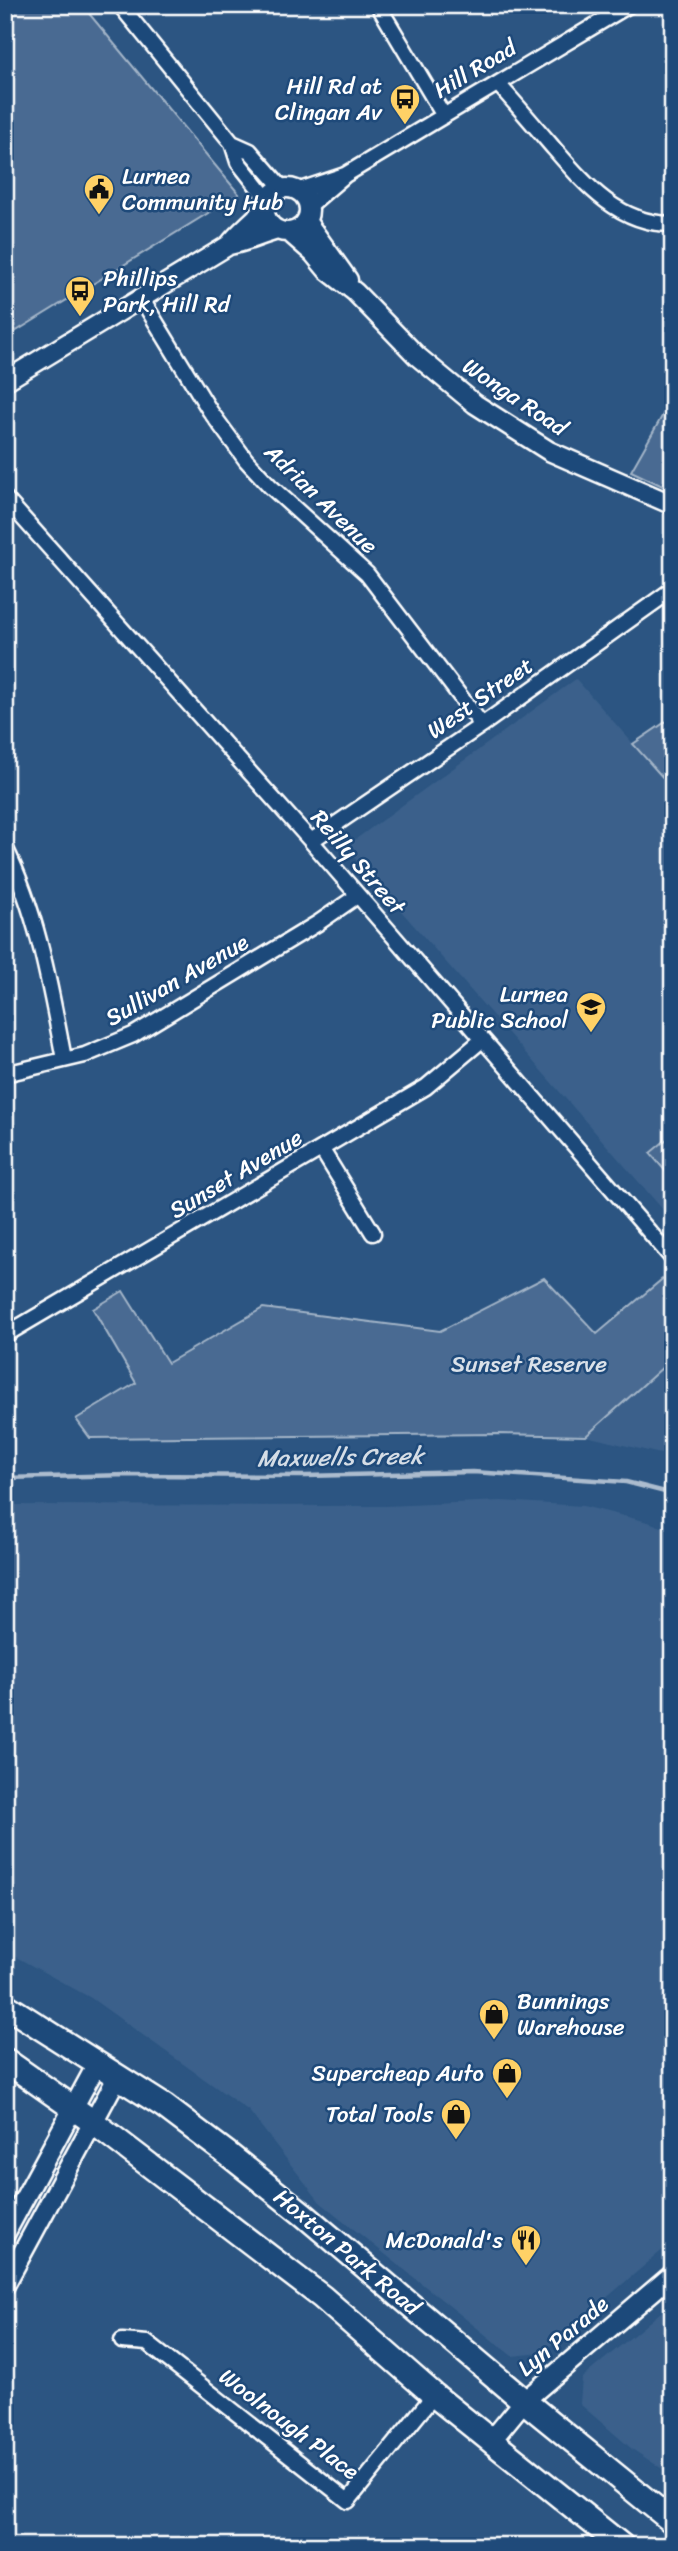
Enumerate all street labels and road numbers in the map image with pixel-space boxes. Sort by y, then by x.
street label: Hill Road [425,27,526,110]
street label: Wonga Road [454,346,578,449]
street label: Adrian Avenue [253,433,388,565]
street label: West Street [418,646,542,750]
street label: Reilly Street [300,800,417,926]
street label: Sullivan Avenue [97,922,257,1038]
street label: Sunset Avenue [161,1118,311,1230]
street label: Hoxton Park Road [264,2178,431,2328]
street label: Lyn Parade [508,2285,618,2387]
street label: Woolnough Place [210,2357,368,2491]

